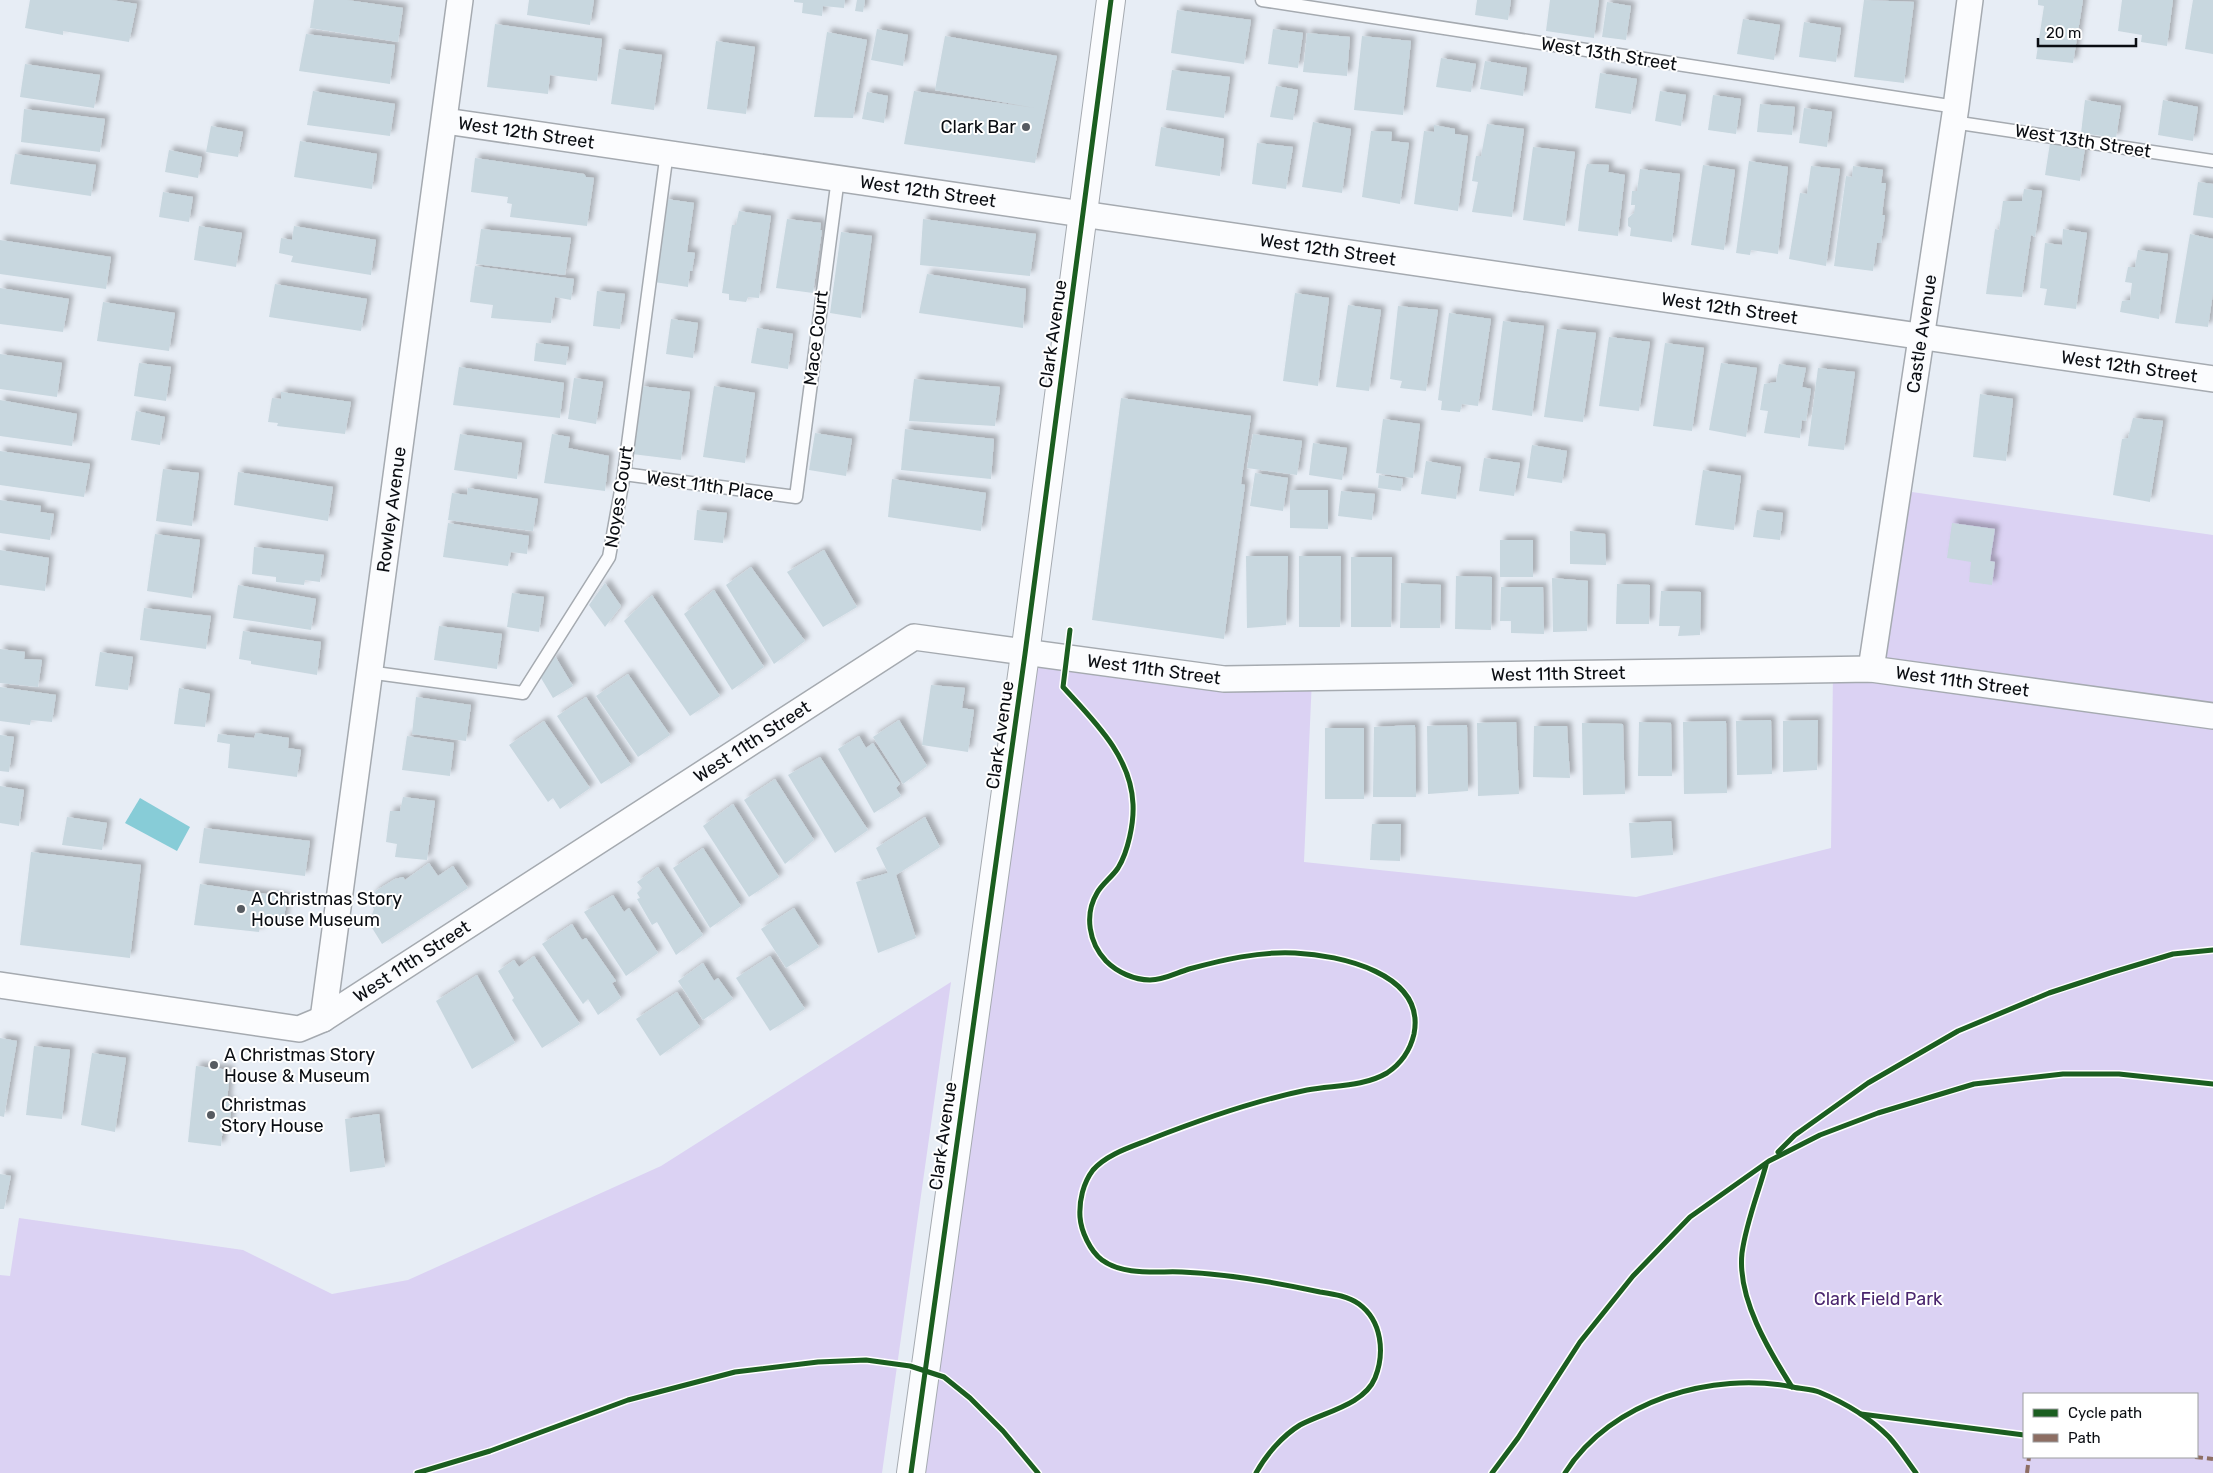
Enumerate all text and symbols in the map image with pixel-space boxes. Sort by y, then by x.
scale bar [2038,15,2136,47]
text: 20 m [2046,24,2081,42]
street label: West 13th Street [1539,32,1679,76]
street label: West 12th Street [456,112,596,154]
place label: Clark Bar [941,116,1016,138]
street label: West 13th Street [2013,119,2153,163]
marker: Clark Bar [1020,121,1032,133]
street label: West 12th Street [858,171,998,212]
street label: West 12th Street [1258,229,1397,271]
street label: Castle Avenue [1902,273,1942,395]
street label: Clark Avenue [1035,278,1071,390]
street label: West 12th Street [1660,288,1799,329]
street label: Mace Court [799,289,833,387]
street label: West 12th Street [2059,346,2199,388]
street label: Rowley Avenue [372,445,411,574]
street label: Noyes Court [600,445,638,549]
street label: West 11th Place [645,466,775,506]
street label: West 11th Street [1086,650,1222,689]
street label: West 11th Street [1894,661,2031,702]
street label: West 11th Street [1491,662,1626,686]
street label: Clark Avenue [982,679,1018,791]
street label: West 11th Street [689,696,815,788]
place label: A Christmas Story House Museum [251,888,402,931]
marker: A Christmas Story House Museum [235,903,247,915]
street label: West 11th Street [349,916,474,1007]
place label: A Christmas Story House & Museum [224,1044,375,1087]
marker: A Christmas Story House & Museum [208,1059,220,1071]
street label: Clark Avenue [925,1080,961,1192]
place label: Christmas Story House [221,1094,324,1137]
marker: Christmas Story House [205,1109,217,1121]
park label: Clark Field Park [1814,1288,1943,1310]
legend [2023,1393,2198,1458]
text: Cycle path [2068,1404,2142,1422]
text: Path [2068,1429,2101,1447]

